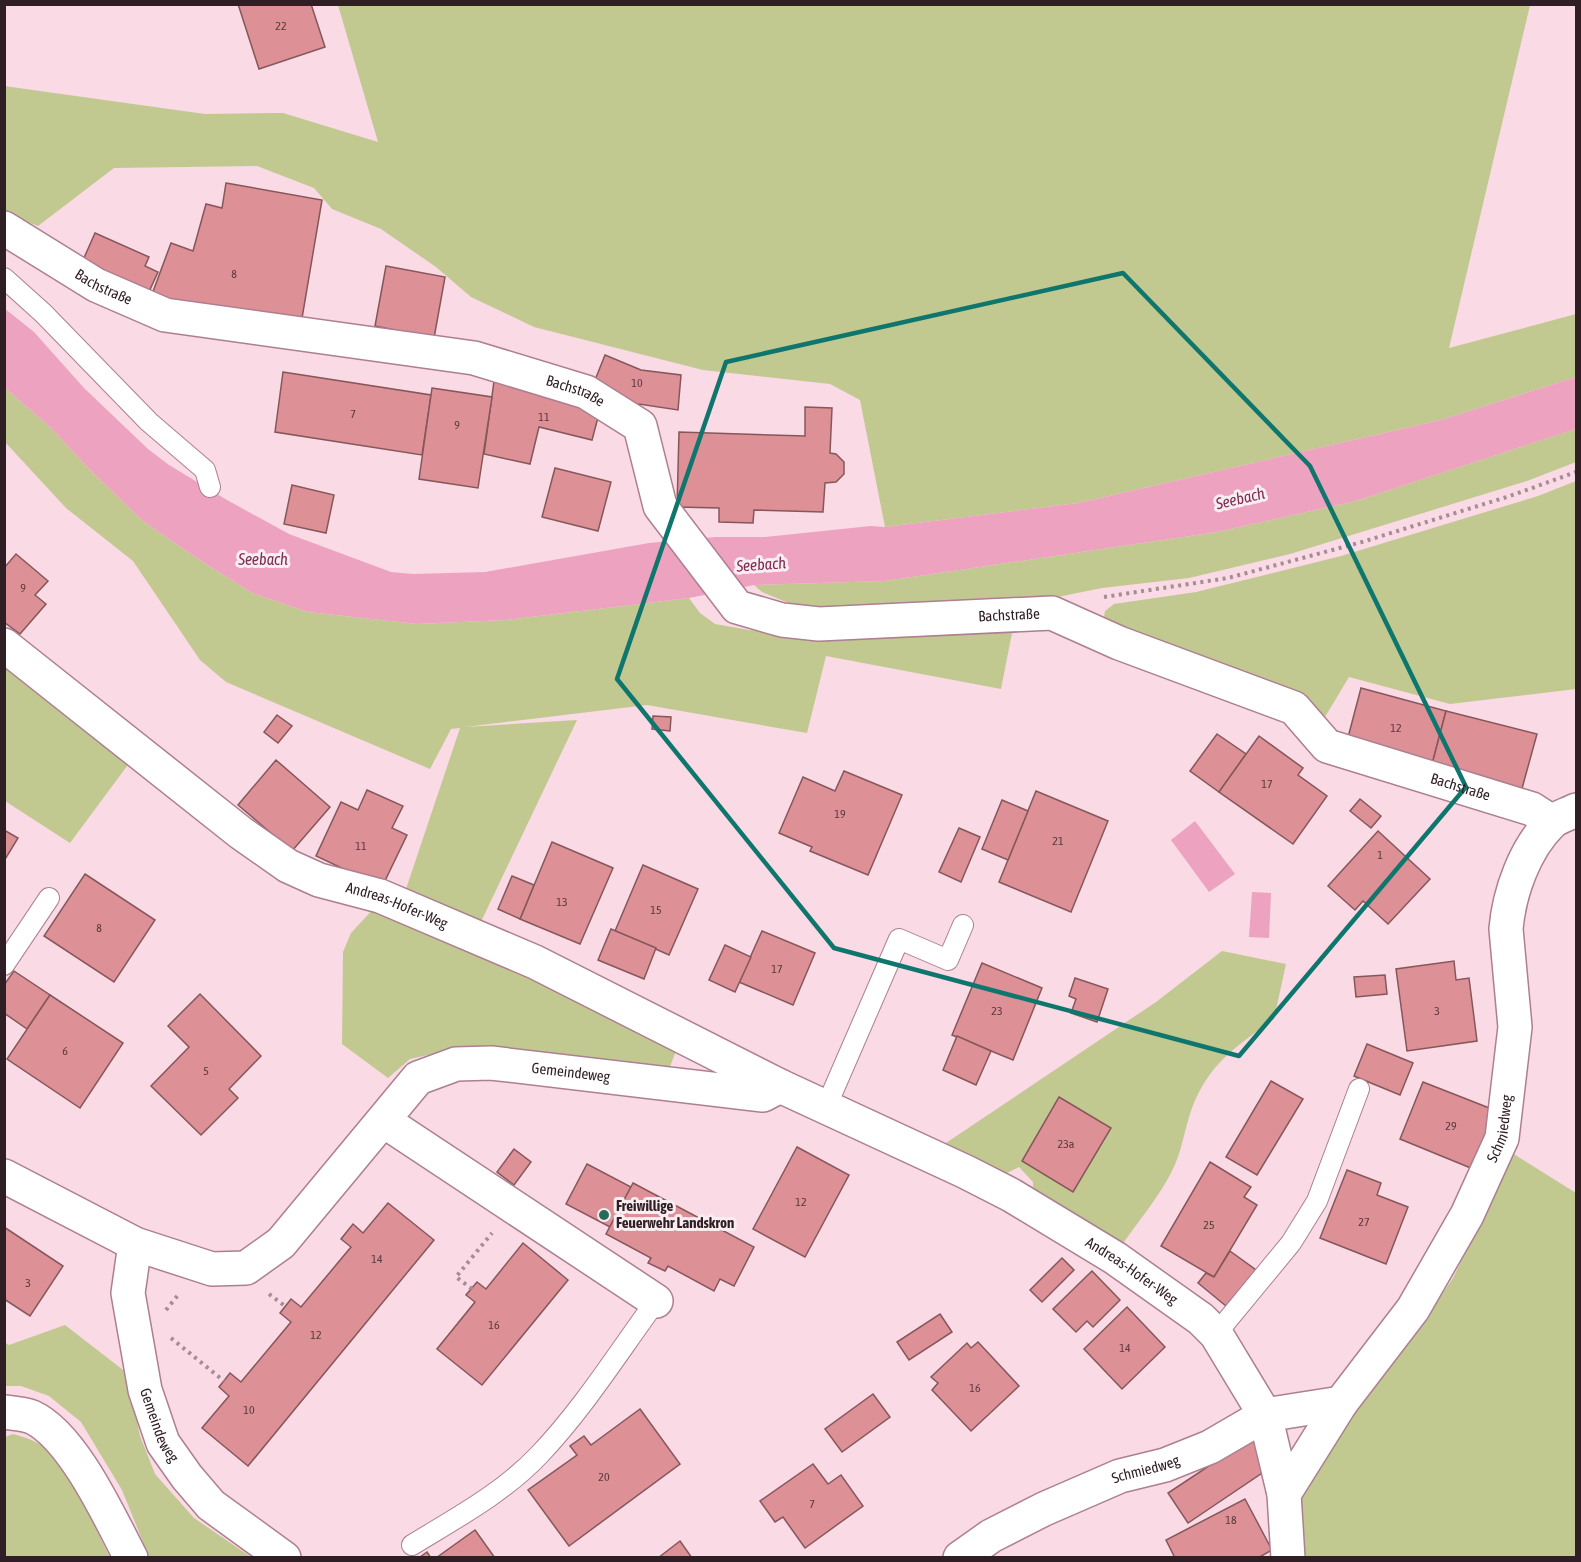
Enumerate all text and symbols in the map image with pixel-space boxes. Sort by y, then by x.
house number: 22 [275,19,287,33]
street label: Bachstraße [72,265,135,308]
house number: 8 [231,267,237,281]
street label: Bachstraße [544,371,608,410]
house number: 10 [631,376,643,390]
house number: 7 [350,407,356,421]
house number: 11 [538,410,550,424]
house number: 9 [454,418,460,432]
water label: Seebach [1213,484,1266,513]
water label: Seebach [237,550,288,568]
water label: Seebach [735,553,787,575]
house number: 9 [20,581,26,595]
street label: Bachstraße [978,605,1040,624]
house number: 12 [1390,721,1402,735]
street label: Bachstraße [1429,769,1493,804]
house number: 17 [1261,777,1273,791]
house number: 19 [834,807,846,821]
house number: 21 [1052,834,1064,848]
house number: 11 [355,839,367,853]
house number: 1 [1377,848,1383,862]
street label: Andreas-Hofer-Weg [344,878,451,932]
house number: 13 [556,895,568,909]
house number: 15 [650,903,662,917]
house number: 8 [96,921,102,935]
house number: 17 [771,962,783,976]
house number: 23 [991,1004,1003,1018]
house number: 3 [1434,1004,1440,1018]
house number: 6 [62,1044,68,1058]
street label: Gemeindeweg [531,1059,612,1085]
house number: 5 [203,1064,209,1078]
street label: Schmiedweg [1483,1093,1515,1165]
house number: 29 [1445,1119,1457,1133]
house number: 23a [1058,1137,1074,1151]
house number: 12 [795,1195,807,1209]
place label: Freiwillige Feuerwehr Landskron [616,1197,734,1231]
marker: Freiwillige Feuerwehr Landskron [597,1208,611,1222]
house number: 27 [1358,1215,1370,1229]
house number: 25 [1203,1218,1215,1232]
street label: Andreas-Hofer-Weg [1083,1233,1182,1308]
house number: 14 [371,1252,383,1266]
house number: 3 [25,1276,31,1290]
house number: 16 [488,1318,500,1332]
house number: 12 [310,1328,322,1342]
house number: 14 [1119,1341,1131,1355]
house number: 16 [969,1381,981,1395]
street label: Gemeindeweg [137,1386,183,1466]
house number: 10 [243,1403,255,1417]
street label: Schmiedweg [1109,1451,1182,1487]
house number: 20 [598,1470,610,1484]
house number: 7 [809,1497,815,1511]
house number: 18 [1225,1513,1237,1527]

